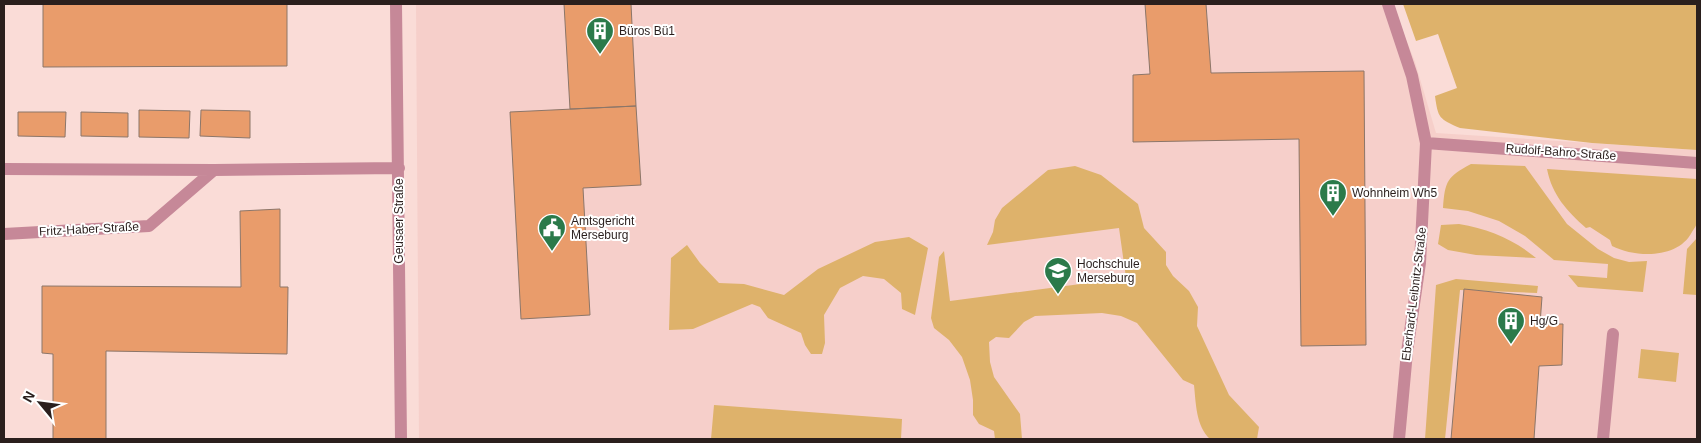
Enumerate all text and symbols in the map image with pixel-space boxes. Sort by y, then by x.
building icon: Büros Bü1 [585,16,615,55]
place label: Büros Bü1 [619,24,675,38]
street label: Rudolf-Bahro-Straße [1505,141,1617,163]
street label: Geusaer Straße [392,178,406,264]
building icon: Wohnheim Wh5 [1318,178,1348,217]
place label: Wohnheim Wh5 [1352,186,1437,200]
public building icon: Amtsgericht Merseburg [537,213,567,252]
place label: Amtsgericht Merseburg [571,214,635,242]
street label: Fritz-Haber-Straße [39,219,140,239]
street label: Eberhard-Leibnitz-Straße [1399,226,1429,362]
school or university icon: Hochschule Merseburg [1043,256,1073,295]
place label: Hochschule Merseburg [1077,257,1140,285]
building icon: Hg/G [1496,306,1526,345]
place label: Hg/G [1530,314,1558,328]
north arrow [15,378,65,428]
text: N [19,388,38,405]

